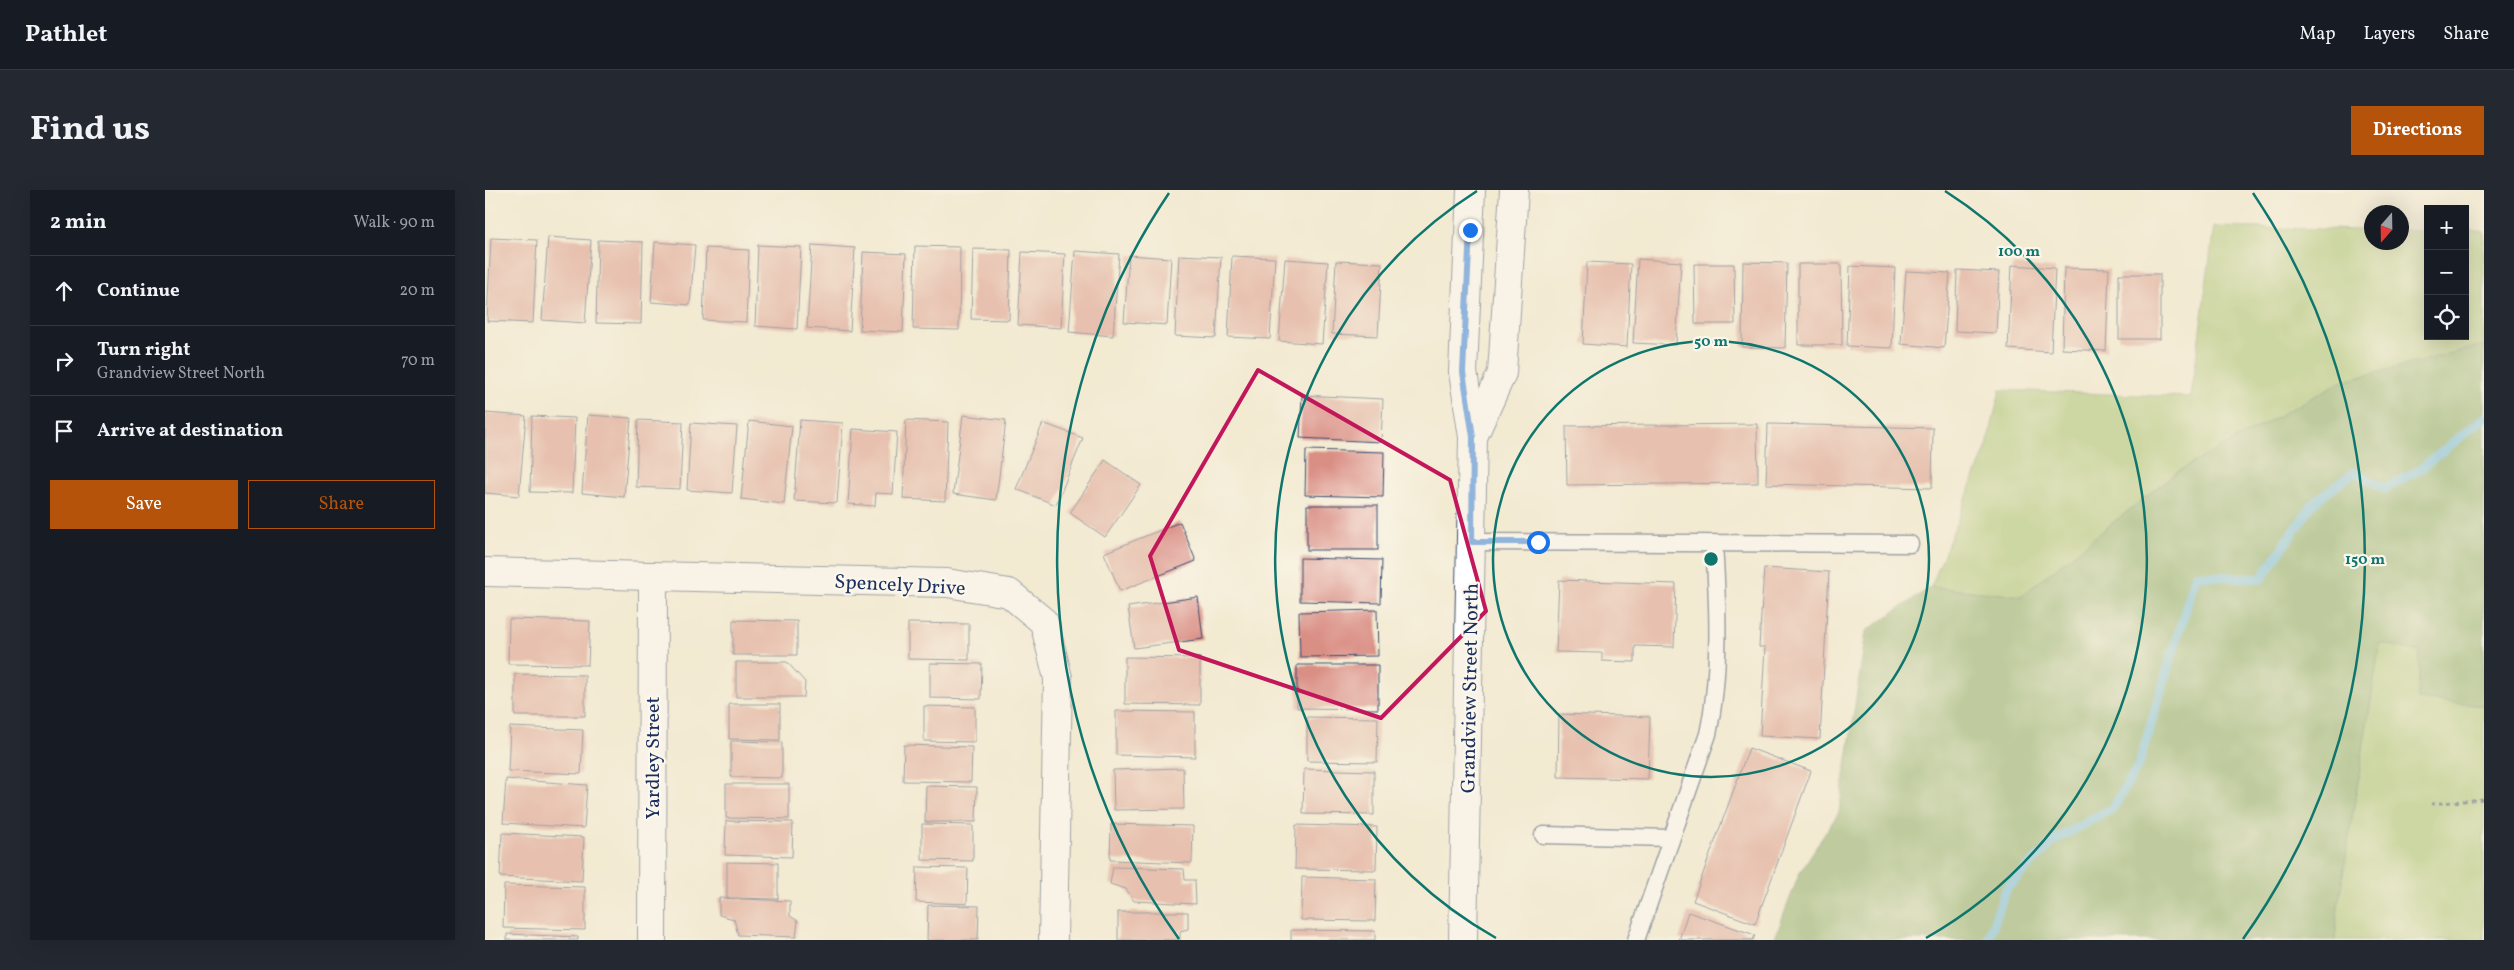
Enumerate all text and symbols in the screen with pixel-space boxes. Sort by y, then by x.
text: Pathlet [25,18,107,52]
text: Map [2299,22,2335,47]
text: Layers [2363,22,2415,47]
text: Share [2443,22,2489,47]
text: Find us [30,106,150,154]
button: Directions [2351,106,2484,155]
north arrow [2364,205,2409,250]
map controls [2424,205,2469,340]
button: + [2424,205,2469,250]
text: 2 min [50,208,107,237]
text: Walk · 90 m [353,212,435,234]
route end [1459,219,1482,242]
text: 100 m [1998,242,2041,263]
button: − [2424,250,2469,295]
icon: ahead [50,277,78,305]
text: Continue [97,278,180,304]
text: 20 m [400,280,435,302]
button: locate [2424,295,2469,340]
text: 50 m [1694,332,1728,353]
text: Turn right [97,337,190,363]
icon: right [50,347,78,375]
text: 70 m [401,350,435,372]
text: Grandview Street North [97,363,265,385]
icon: arrive [50,417,78,445]
text: Arrive at destination [97,418,283,444]
button: Save [50,480,238,529]
button: Share [248,480,435,529]
route start [1527,531,1550,554]
centre of rings [1702,550,1720,568]
text: 150 m [2345,550,2385,571]
street label: Spencely Drive [834,569,966,603]
street label: Grandview Street North [1455,583,1487,793]
street label: Yardley Street [640,697,668,819]

